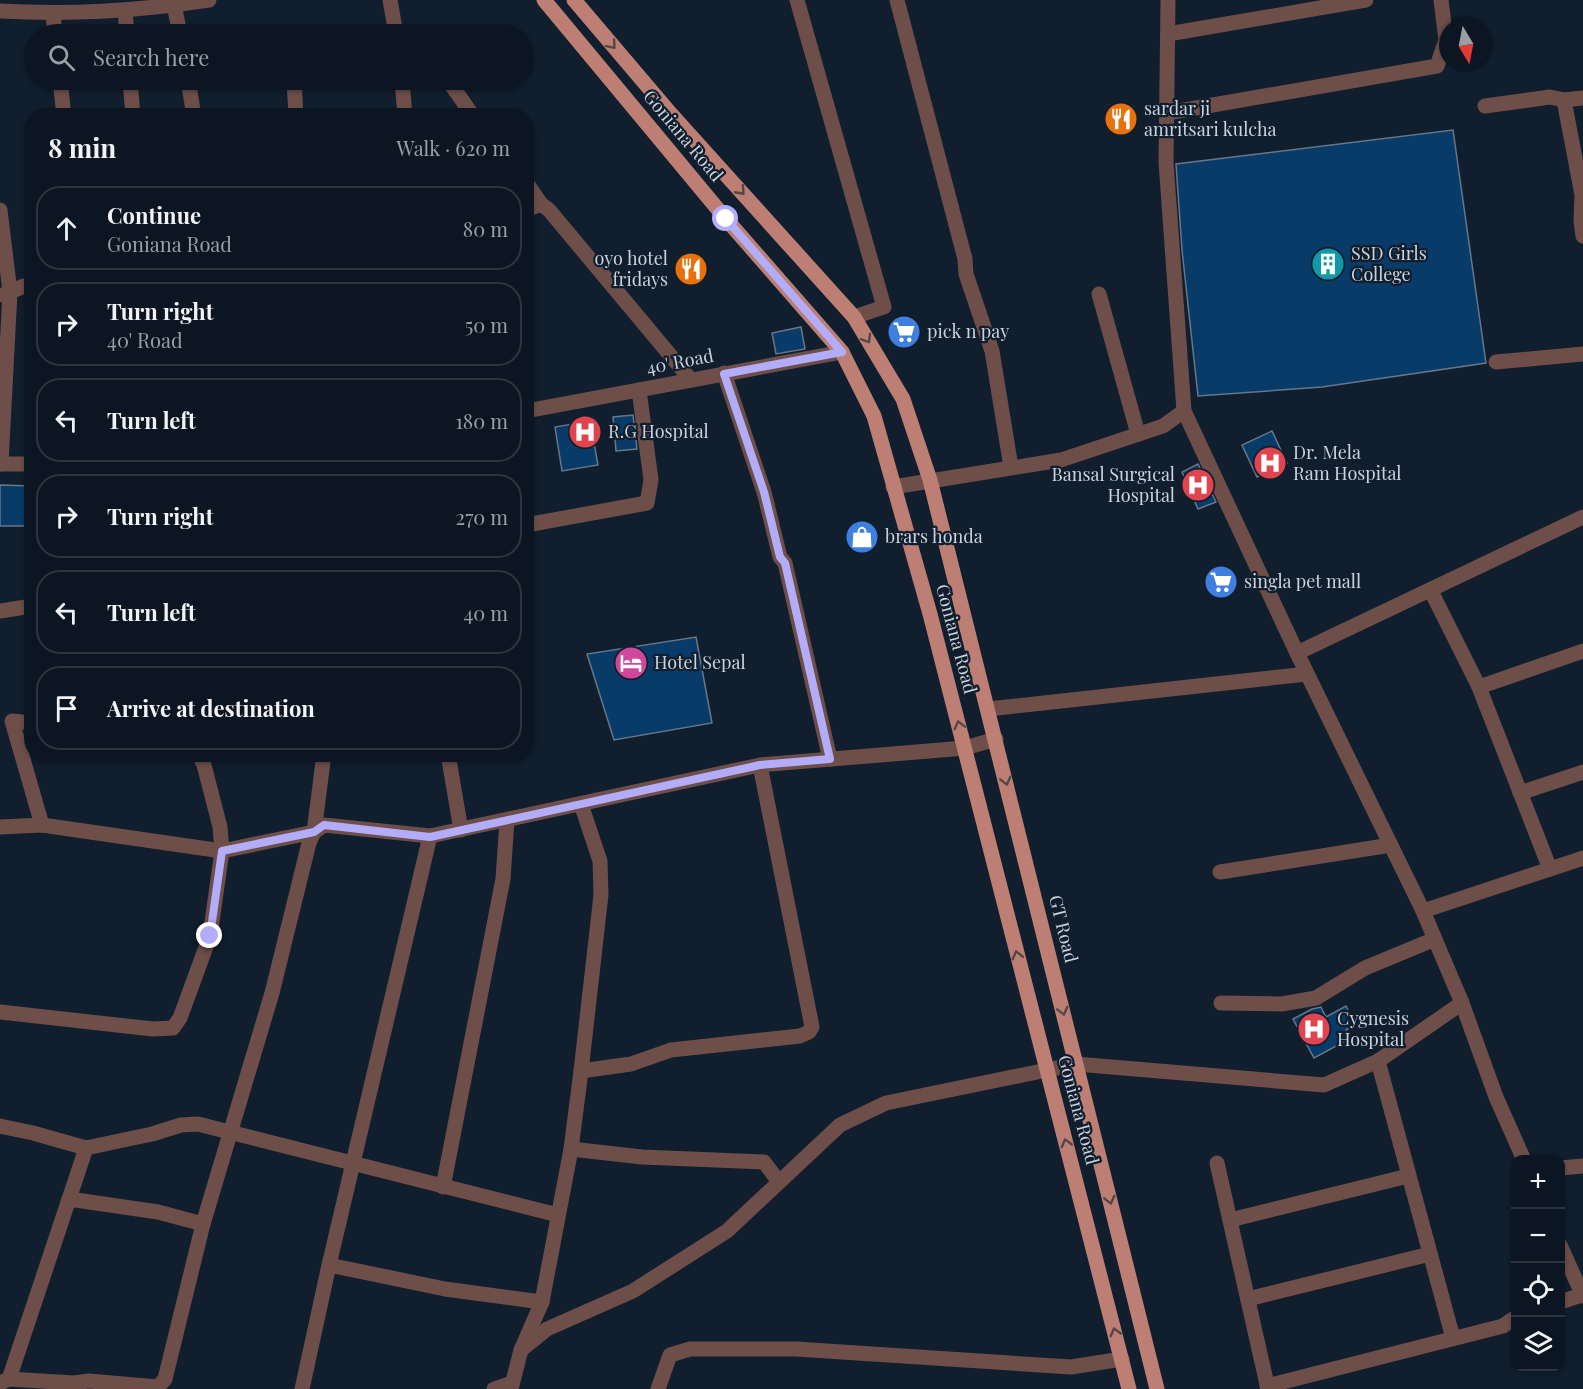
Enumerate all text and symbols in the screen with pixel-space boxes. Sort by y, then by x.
north arrow [1439,18,1493,72]
search box [24,24,534,90]
one-way arrow [605,38,616,49]
icon: search [45,41,78,74]
text: Search here [93,42,209,72]
street label: Goniana Road [638,85,729,187]
place label: sardar ji amritsari kulcha [1144,96,1276,141]
restaurant icon: sardar ji amritsari kulcha [1103,101,1139,137]
text: 8 min [48,130,116,165]
text: Walk · 620 m [397,134,510,161]
one-way arrow [734,184,745,195]
text: Continue [107,200,201,230]
route start [712,205,738,231]
icon: ahead [50,212,83,245]
text: 80 m [463,215,508,242]
text: Goniana Road [107,230,232,257]
place label: SSD Girls College [1351,241,1427,286]
place label: oyo hotel fridays [595,246,668,291]
building icon: SSD Girls College [1310,246,1346,282]
restaurant icon: oyo hotel fridays [673,251,709,287]
text: Turn right [107,296,213,326]
icon: right [50,308,83,341]
text: 50 m [465,311,508,338]
supermarket icon: pick n pay [886,314,922,350]
place label: pick n pay [927,319,1009,343]
text: 40' Road [107,326,183,353]
one-way arrow [860,333,872,343]
street label: 40' Road [644,343,716,379]
icon: left [50,404,83,437]
text: Turn left [107,405,196,435]
text: 180 m [455,407,508,434]
hospital icon: R.G Hospital [567,414,603,450]
place label: R.G Hospital [608,419,709,443]
place label: Dr. Mela Ram Hospital [1293,440,1402,485]
hospital icon: Dr. Mela Ram Hospital [1252,445,1288,481]
place label: Bansal Surgical Hospital [1052,462,1175,507]
hospital icon: Bansal Surgical Hospital [1180,467,1216,503]
icon: right [50,500,83,533]
text: Turn right [107,501,213,531]
text: 270 m [456,503,508,530]
shop icon: brars honda [844,519,880,555]
place label: brars honda [885,524,983,548]
supermarket icon: singla pet mall [1203,564,1239,600]
place label: singla pet mall [1244,569,1361,593]
street label: Goniana Road [931,581,983,697]
icon: left [50,596,83,629]
text: Turn left [107,597,196,627]
text: 40 m [463,599,508,626]
hotel icon: Hotel Sepal [613,645,649,681]
place label: Hotel Sepal [654,650,746,674]
icon: arrive [50,692,83,725]
text: Arrive at destination [107,693,315,723]
one-way arrow [953,720,966,730]
one-way arrow [999,776,1012,786]
street label: GT Road [1044,892,1084,966]
route end [196,922,222,948]
one-way arrow [1012,950,1025,960]
one-way arrow [1056,1006,1069,1016]
place label: Cygnesis Hospital [1337,1006,1409,1051]
hospital icon: Cygnesis Hospital [1296,1011,1332,1047]
street label: Goniana Road [1053,1052,1105,1168]
one-way arrow [1061,1139,1074,1149]
map controls [1511,1155,1565,1371]
button: + [1511,1155,1565,1209]
one-way arrow [1102,1195,1115,1205]
button: − [1511,1209,1565,1263]
button: locate [1511,1263,1565,1317]
button: layers [1511,1317,1565,1371]
one-way arrow [1110,1327,1123,1337]

